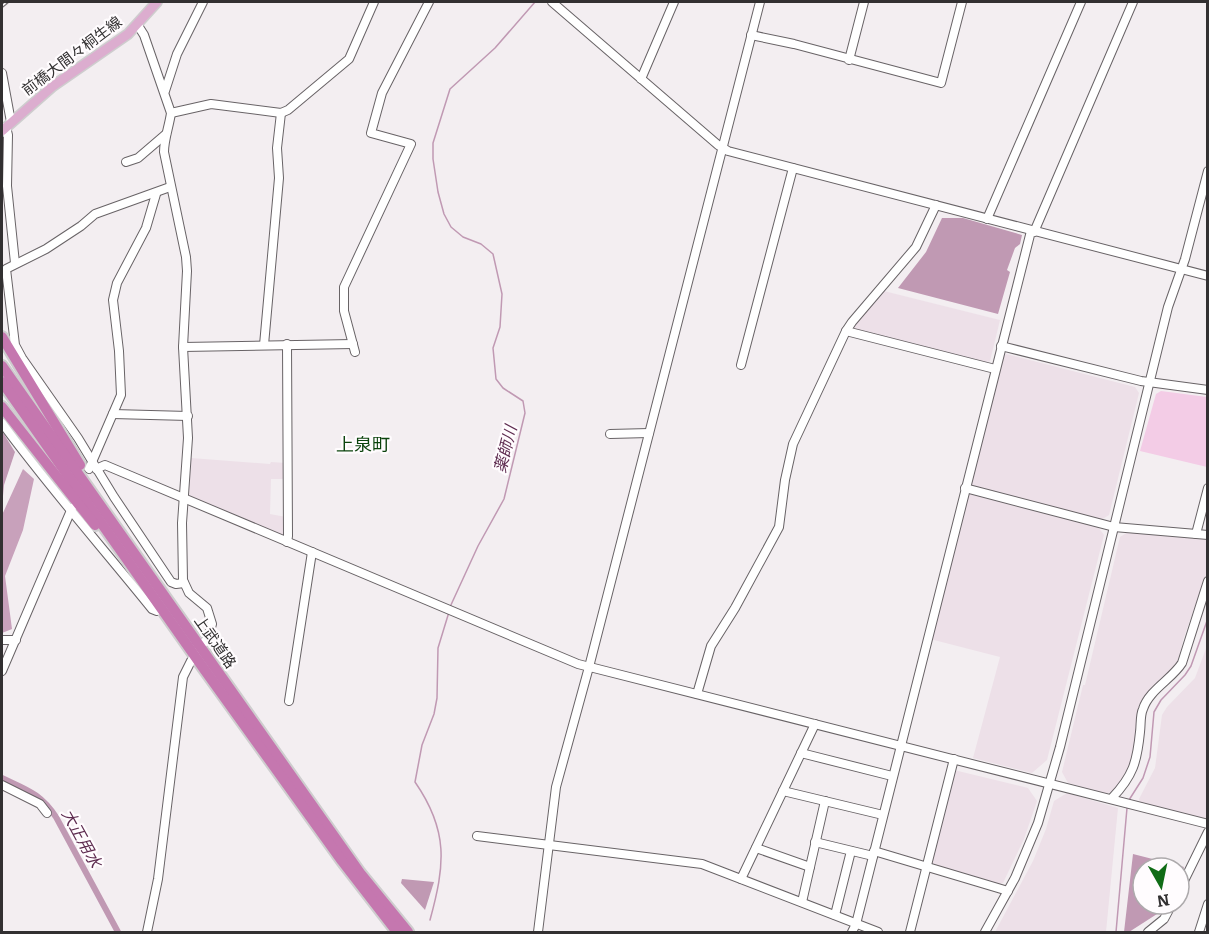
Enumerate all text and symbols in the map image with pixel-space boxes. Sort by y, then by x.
street label: 前橋大間々桐生線 [19,13,125,99]
water label: 薬師川 [490,422,521,475]
district label: 上泉町 [336,434,390,456]
street label: 上武道路 [190,612,240,672]
water label: 大正用水 [58,806,106,873]
north arrow [1131,856,1191,916]
text: N [1156,890,1171,911]

